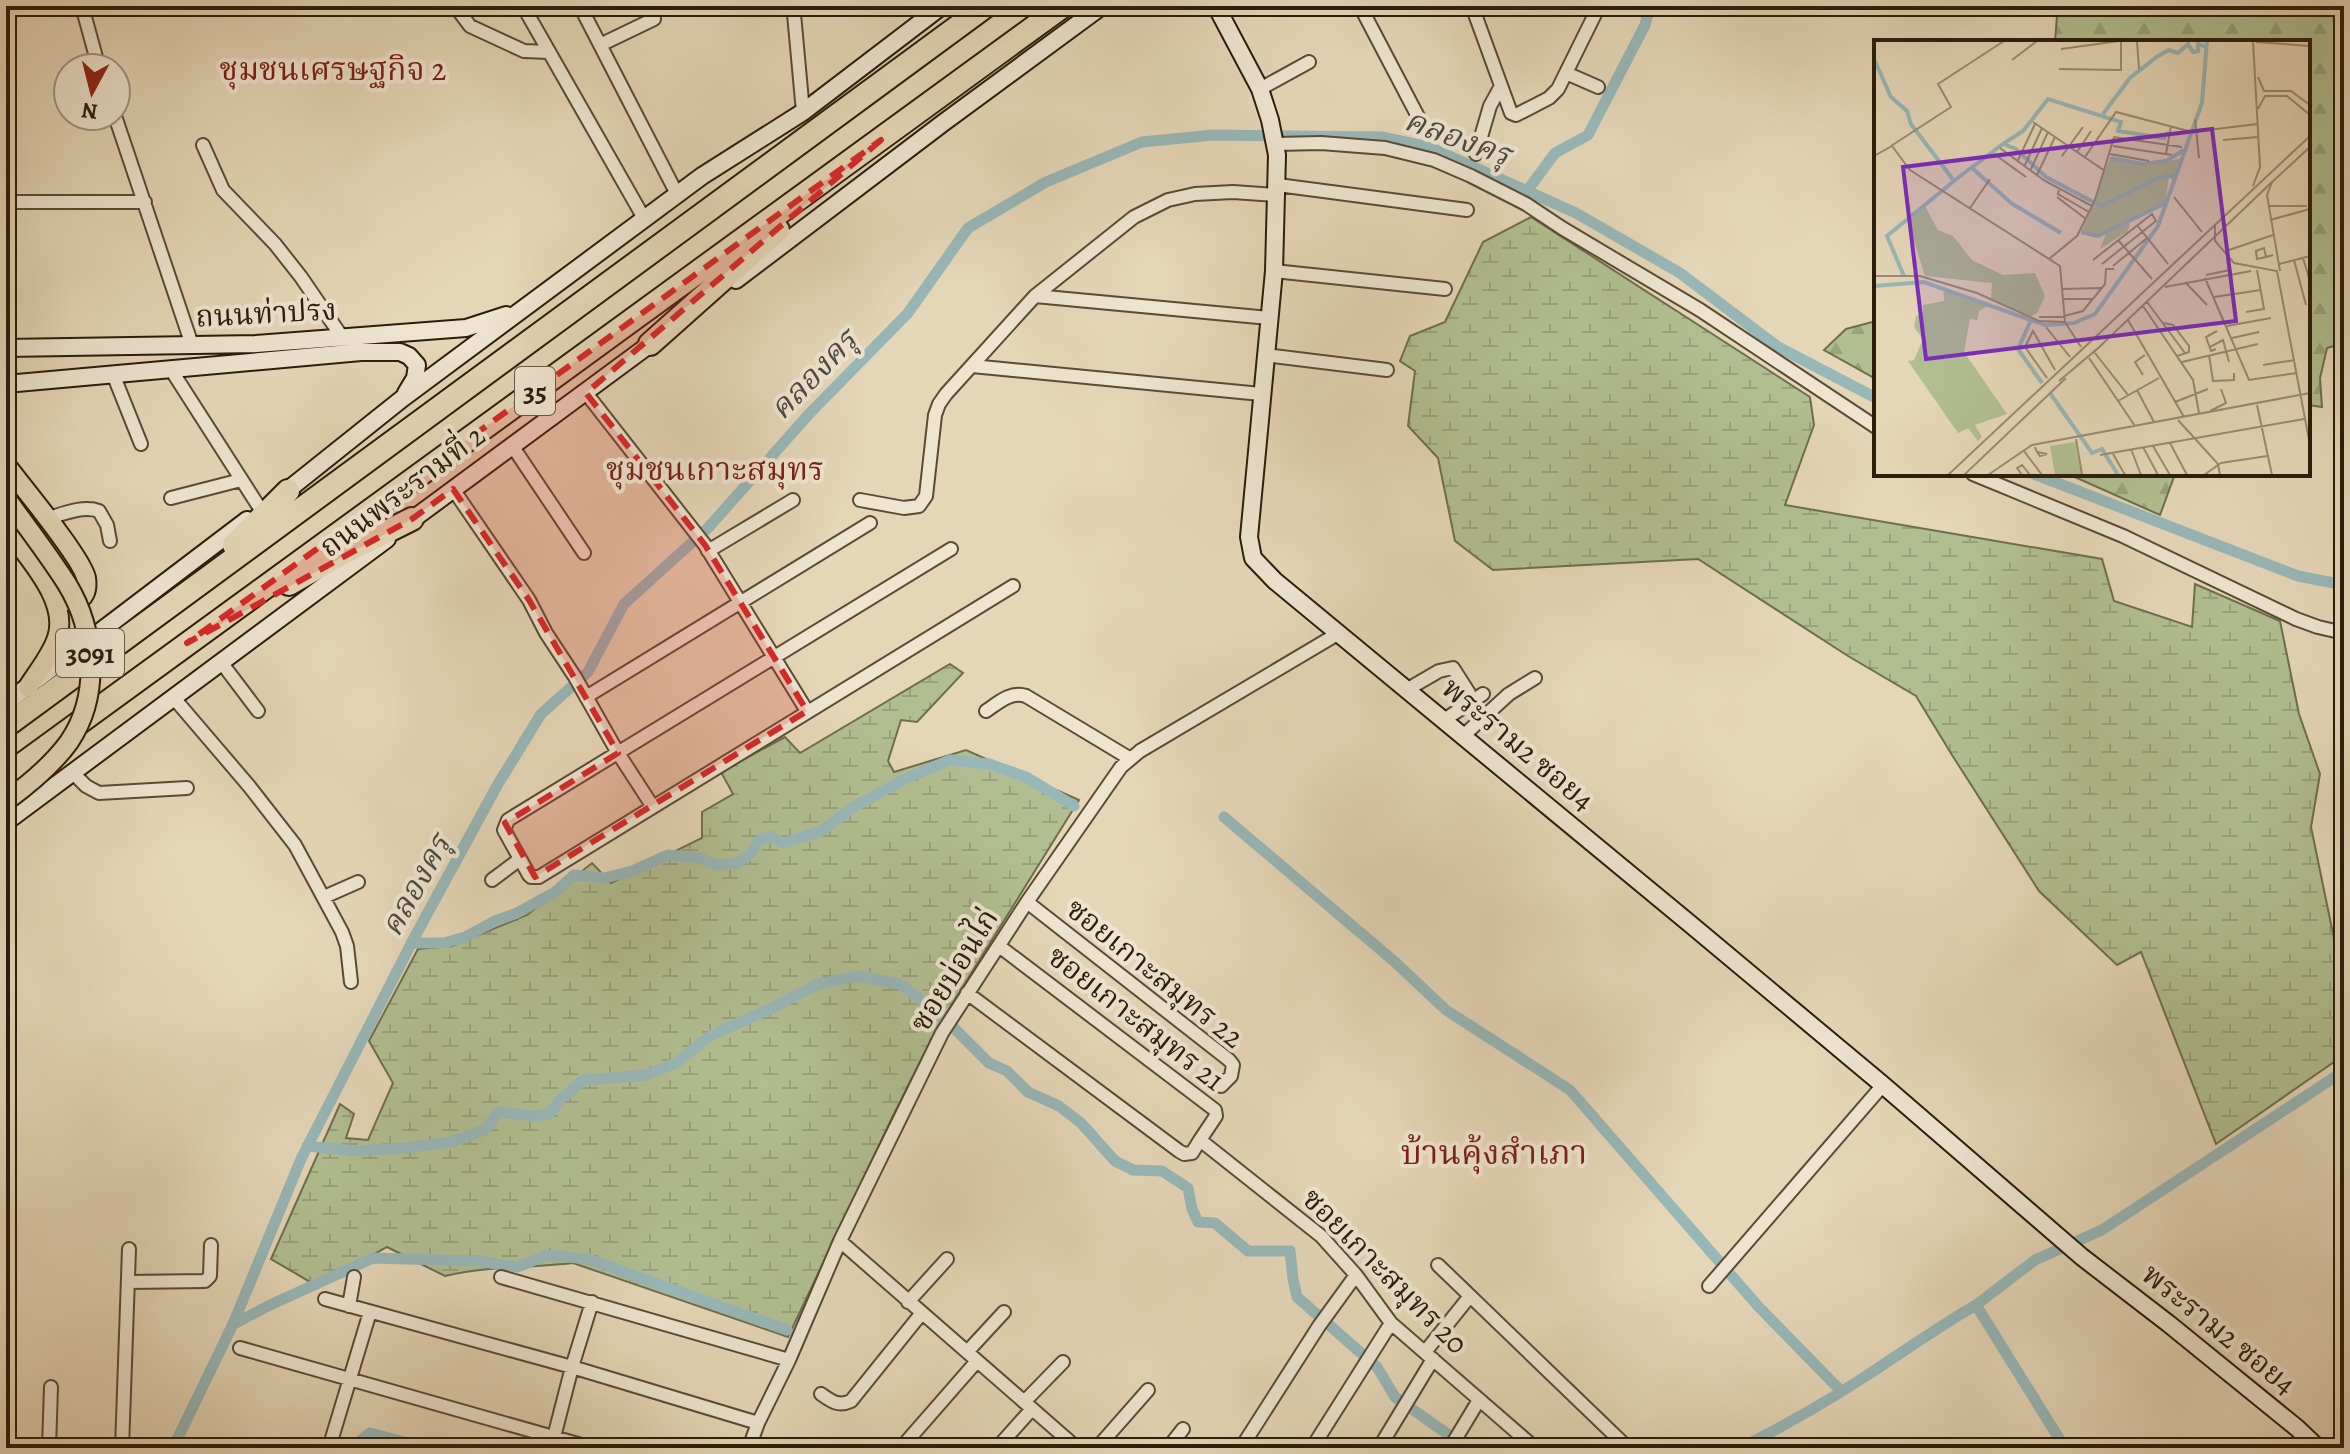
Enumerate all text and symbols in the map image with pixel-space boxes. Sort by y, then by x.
inset map [1874,40,2310,476]
district label: ชุมชนเศรษฐกิจ 2 [220,47,446,91]
north arrow [52,52,132,132]
text: N [80,95,99,127]
water label: คลองครุ [1399,97,1520,178]
street label: ถนนท่าปรง [194,289,338,337]
water label: คลองครุ [759,317,869,429]
road number: 35 [515,367,555,415]
street label: ถนนพระรามที่ 2 [310,414,493,567]
district label: ชุมชนเกาะสมุทร [606,447,824,491]
road number: 3091 [56,629,124,677]
street label: พระราม2 ซอย4 [1433,668,1603,820]
water label: คลองครุ [369,823,462,944]
street label: ซอยเกาะสมุทร 22 [1058,889,1252,1057]
street label: ซอยบ่อนไก่ [900,900,1008,1039]
street label: ซอยเกาะสมุทร 21 [1039,936,1233,1100]
district label: บ้านคุ้งสำเภา [1401,1129,1587,1176]
street label: ซอยเกาะสมุทร 20 [1293,1179,1477,1363]
street label: พระราม2 ซอย4 [2134,1254,2304,1404]

